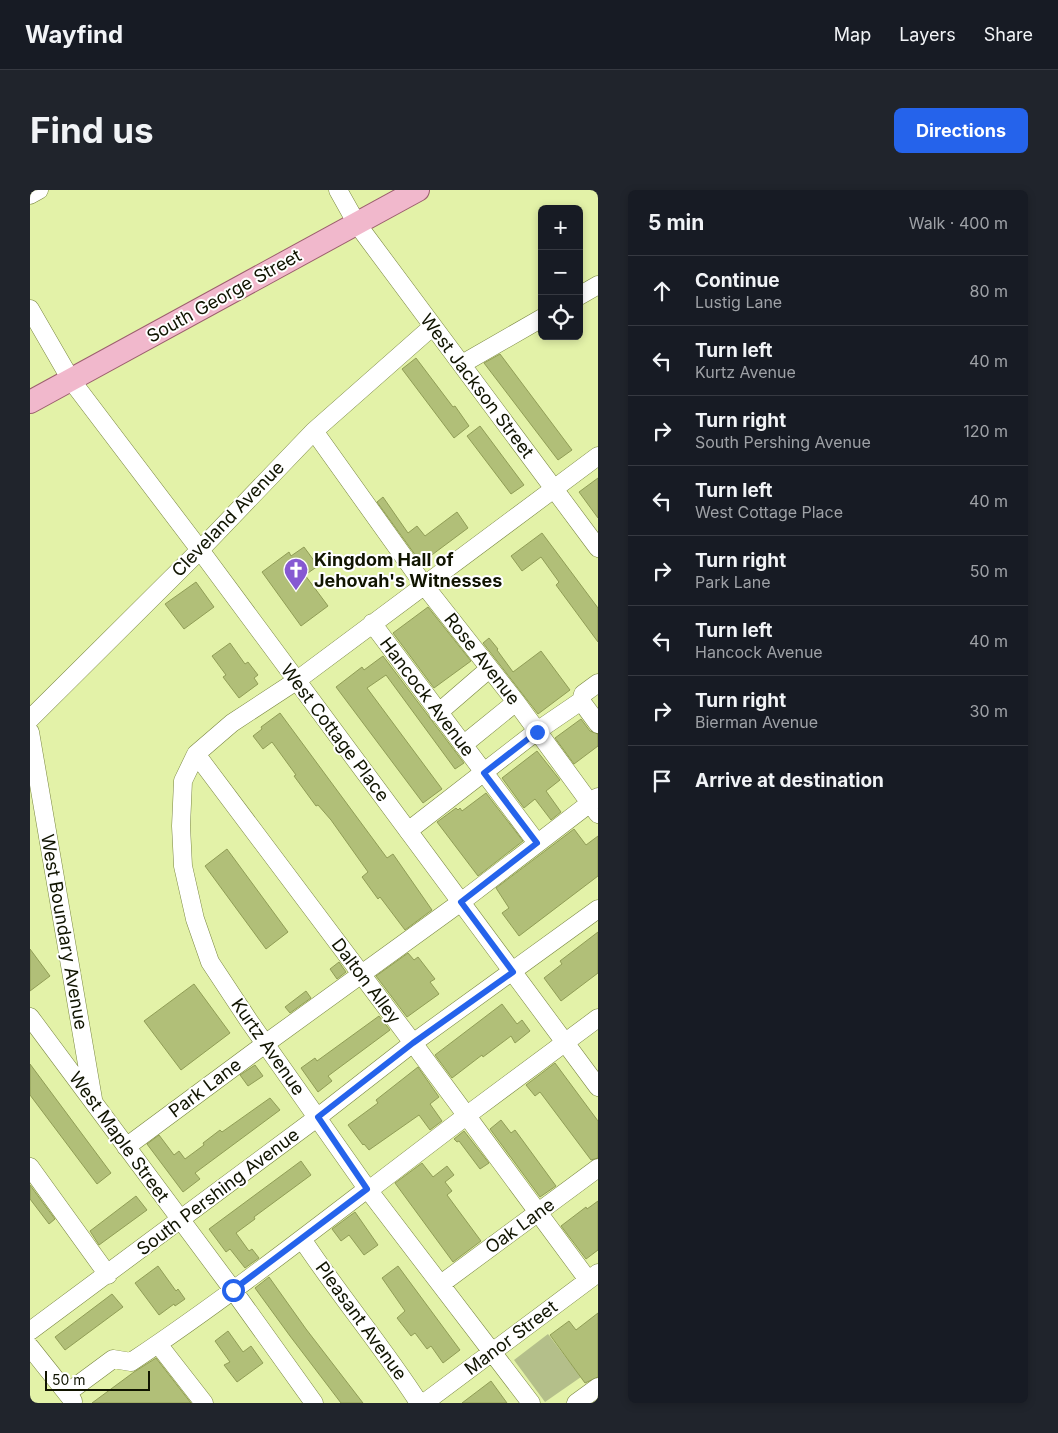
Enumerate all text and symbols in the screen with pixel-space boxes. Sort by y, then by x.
text: Wayfind [25,20,123,49]
text: Map [834,24,871,45]
text: Layers [899,24,956,45]
text: Share [984,24,1033,45]
button: Directions [894,108,1028,153]
text: Find us [30,109,154,151]
map controls [538,205,583,340]
button: + [538,205,583,250]
text: 5 min [648,210,704,235]
text: Walk · 400 m [909,213,1008,233]
street label: South George Street [143,244,305,347]
button: − [538,250,583,295]
text: Continue [695,269,780,292]
icon: ahead [648,277,676,305]
text: 80 m [969,281,1008,301]
text: Lustig Lane [695,292,782,312]
button: locate [538,295,583,340]
street label: West Jackson Street [416,309,539,462]
text: Turn left [695,339,773,362]
icon: left [648,347,676,375]
text: 40 m [969,351,1008,371]
text: Kurtz Avenue [695,362,796,382]
text: Turn right [695,409,786,432]
icon: right [648,417,676,445]
text: 120 m [963,421,1008,441]
text: South Pershing Avenue [695,432,871,452]
street label: Cleveland Avenue [167,457,288,581]
text: Turn left [695,479,773,502]
icon: left [648,487,676,515]
text: 40 m [969,491,1008,511]
text: West Cottage Place [695,502,843,522]
place label: Kingdom Hall of Jehovah's Witnesses [314,549,502,591]
text: Turn right [695,549,786,572]
church icon: Kingdom Hall of Jehovah's Witnesses [283,557,309,591]
icon: right [648,557,676,585]
text: 50 m [970,561,1008,581]
text: Park Lane [695,572,771,592]
street label: Rose Avenue [440,609,525,709]
text: Turn left [695,619,773,642]
icon: left [648,627,676,655]
text: 40 m [969,631,1008,651]
street label: Hancock Avenue [376,633,479,760]
text: Hancock Avenue [695,642,823,662]
street label: West Cottage Place [277,660,394,806]
text: Turn right [695,689,786,712]
icon: right [648,697,676,725]
text: 30 m [970,701,1008,721]
text: Bierman Avenue [695,712,818,732]
route end [526,721,549,744]
icon: arrive [648,767,676,795]
text: Arrive at destination [695,769,884,792]
street label: West Boundary Avenue [37,832,92,1031]
street label: Dalton Alley [328,934,405,1027]
street label: Kurtz Avenue [227,994,310,1099]
street label: Park Lane [164,1054,245,1122]
street label: West Maple Street [65,1067,174,1206]
street label: South Pershing Avenue [132,1124,303,1259]
street label: Oak Lane [481,1194,558,1258]
street label: Pleasant Avenue [311,1257,411,1384]
route start [222,1279,245,1302]
street label: Manor Street [460,1296,561,1379]
scale bar [45,1368,150,1391]
text: 50 m [52,1371,86,1388]

